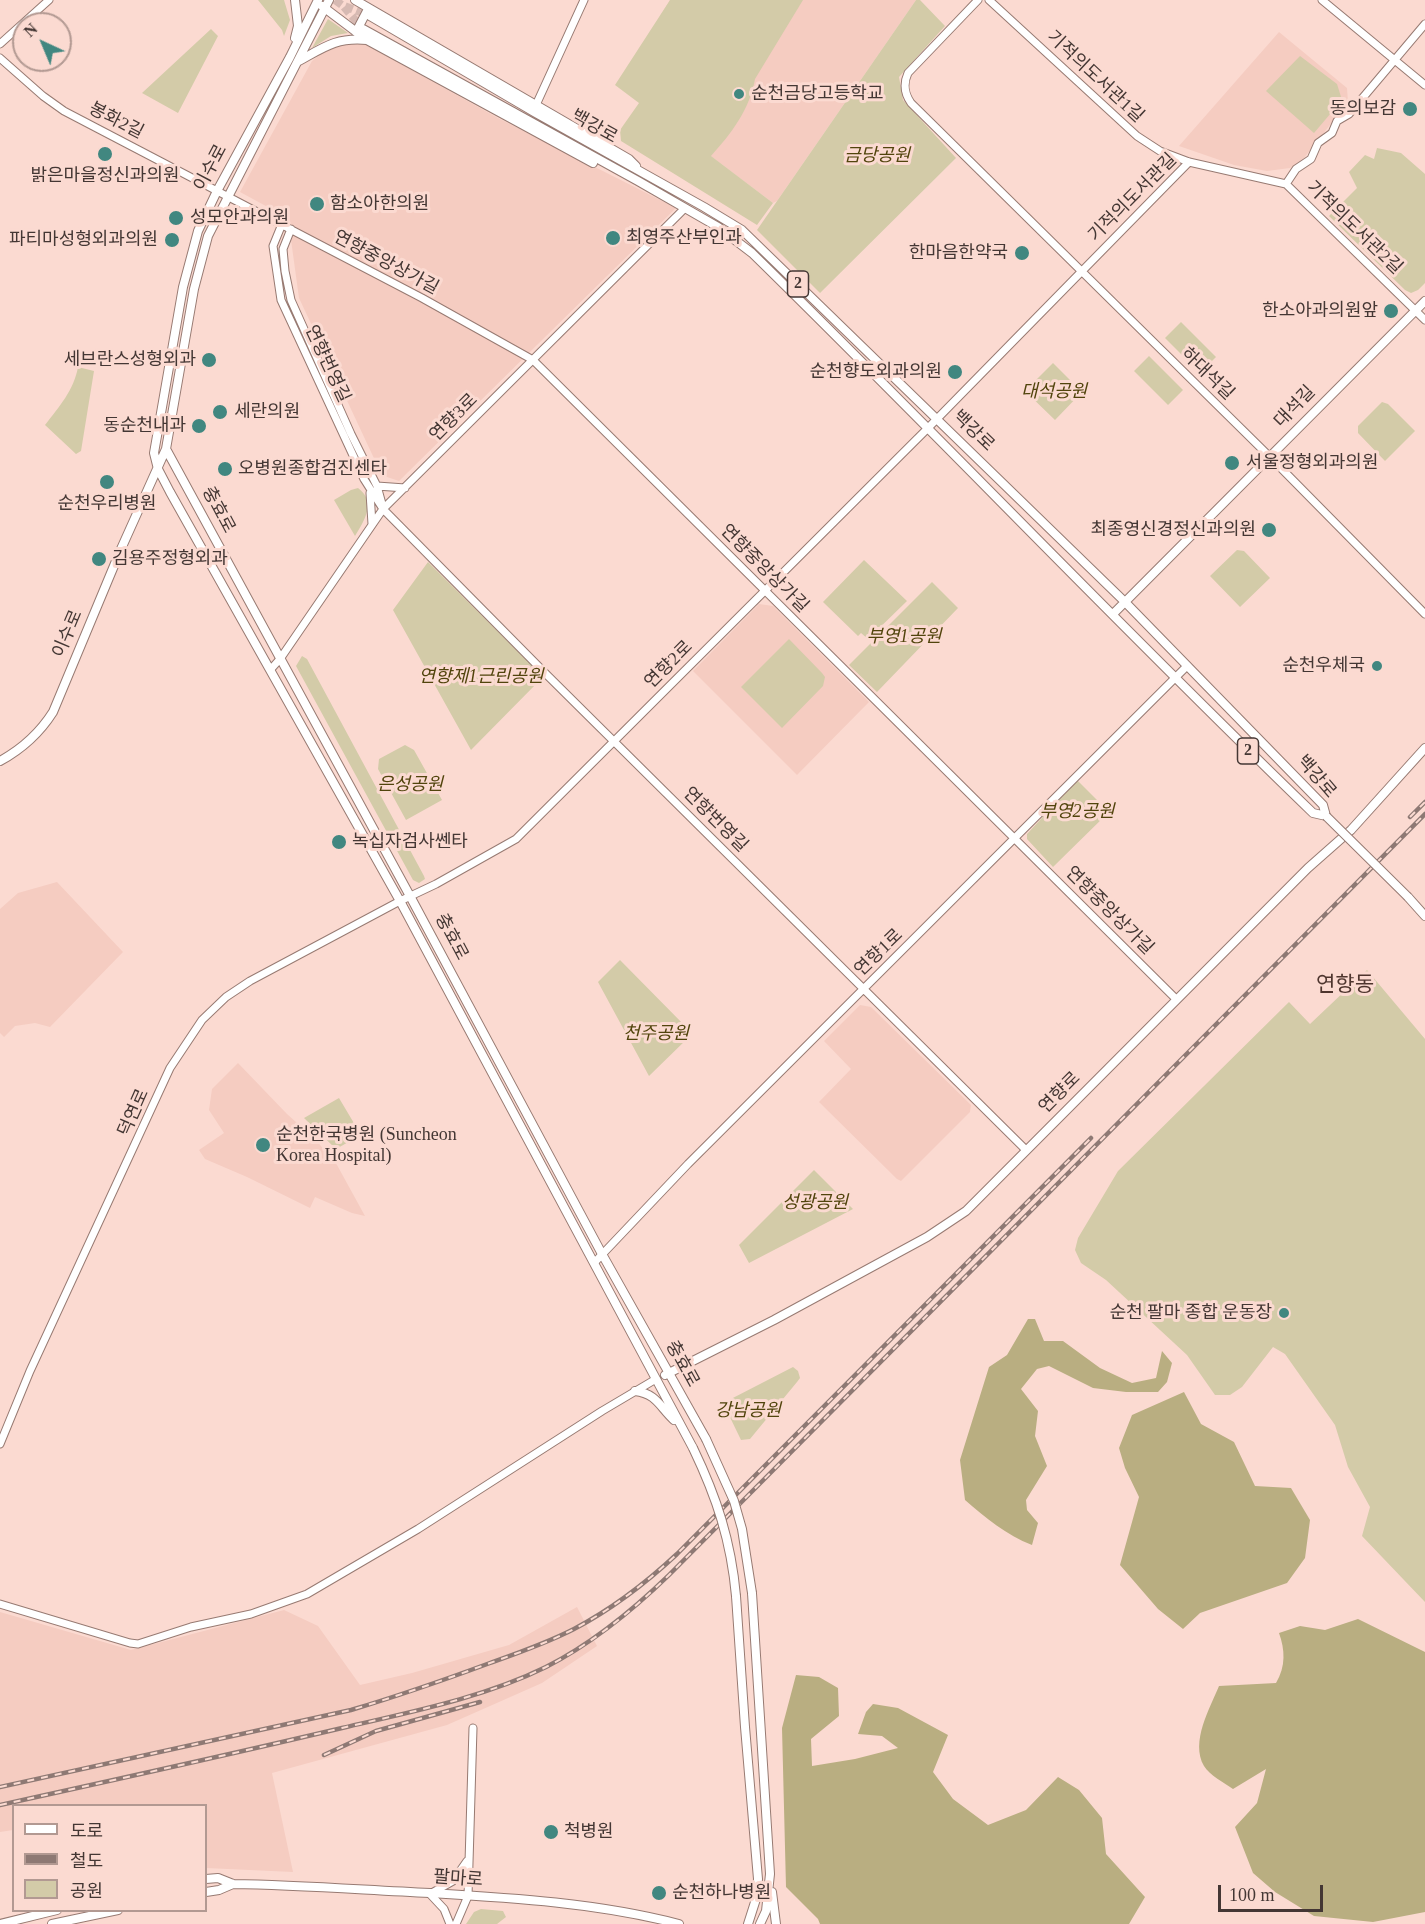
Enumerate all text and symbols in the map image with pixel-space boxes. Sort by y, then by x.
north arrow [12,12,72,72]
text: N [20,20,41,40]
street label: 기적의도서관1길 [1042,27,1148,127]
place label: 순천금당고등학교 [751,83,883,105]
marker: 순천금당고등학교 [732,87,746,101]
street label: 봉화2길 [85,98,147,144]
place label: 동의보감 [1330,98,1396,120]
marker: 동의보감 [1401,100,1419,118]
street label: 백강로 [567,106,621,148]
street label: 이수로 [190,141,232,195]
marker: 밝은마을정신과의원 [96,145,114,163]
park label: 금당공원 [844,145,910,167]
street label: 기적의도서관길 [1084,149,1182,247]
place label: 밝은마을정신과의원 [30,165,180,187]
street label: 기적의도서관2길 [1302,177,1406,279]
place label: 함소아한의원 [330,193,429,215]
marker: 함소아한의원 [308,195,326,213]
place label: 성모안과의원 [190,207,289,229]
marker: 성모안과의원 [167,209,185,227]
street label: 연향중앙상가길 [330,226,442,300]
place label: 최영주산부인과 [626,227,742,249]
place label: 파티마성형외과의원 [9,229,158,251]
marker: 최영주산부인과 [604,229,622,247]
marker: 파티마성형외과의원 [163,231,181,249]
place label: 한마음한약국 [909,242,1008,264]
marker: 한마음한약국 [1013,244,1031,262]
road number: 2 [788,271,808,297]
place label: 한소아과의원앞 [1262,300,1378,322]
marker: 한소아과의원앞 [1382,302,1400,320]
street label: 연향번영길 [300,322,354,406]
street label: 하대석길 [1176,343,1238,405]
place label: 세브란스성형외과 [64,349,196,371]
marker: 세브란스성형외과 [200,351,218,369]
place label: 순천향도외과의원 [810,361,942,383]
marker: 순천향도외과의원 [946,363,964,381]
park label: 대석공원 [1021,381,1087,403]
street label: 대석길 [1270,382,1320,432]
street label: 연향3로 [426,390,482,446]
place label: 세란의원 [234,401,300,423]
marker: 세란의원 [211,403,229,421]
street label: 백강로 [948,406,998,456]
place label: 동순천내과 [103,415,186,437]
marker: 동순천내과 [190,417,208,435]
place label: 서울정형외과의원 [1246,452,1378,474]
marker: 서울정형외과의원 [1223,454,1241,472]
place label: 오병원종합검진센타 [238,458,387,480]
marker: 오병원종합검진센타 [216,460,234,478]
marker: 순천우리병원 [98,473,116,491]
street label: 충효로 [197,483,239,537]
place label: 순천우리병원 [57,493,157,515]
place label: 최종영신경정신과의원 [1090,519,1256,541]
street label: 연향중앙상가길 [715,520,813,618]
marker: 최종영신경정신과의원 [1260,521,1278,539]
place label: 김용주정형외과 [112,548,228,570]
marker: 김용주정형외과 [90,550,108,568]
street label: 이수로 [48,607,88,661]
park label: 부영1공원 [866,626,942,648]
street label: 연향2로 [641,637,697,693]
place label: 순천우체국 [1282,655,1365,677]
marker: 순천우체국 [1370,659,1384,673]
park label: 연향제1근린공원 [419,666,543,688]
road number: 2 [1238,738,1258,764]
street label: 백강로 [1292,751,1340,803]
park label: 은성공원 [377,774,443,796]
street label: 연향번영길 [678,783,752,857]
park label: 부영2공원 [1039,801,1115,823]
place label: 녹십자검사쎈타 [352,831,468,853]
marker: 녹십자검사쎈타 [330,833,348,851]
street label: 연향중앙상가길 [1060,862,1158,960]
street label: 충효로 [430,910,472,964]
street label: 연향1로 [850,925,908,981]
district label: 연향동 [1316,972,1374,998]
park label: 천주공원 [623,1023,689,1045]
street label: 연향로 [1035,1068,1085,1118]
street label: 덕연로 [114,1086,154,1140]
place label: 순천한국병원 (Suncheon Korea Hospital) [276,1124,457,1166]
marker: 순천한국병원 (Suncheon Korea Hospital) [254,1136,272,1154]
park label: 성광공원 [782,1192,848,1214]
place label: 순천 팔마 종합 운동장 [1109,1302,1272,1324]
marker: 순천 팔마 종합 운동장 [1277,1306,1291,1320]
street label: 충효로 [661,1337,703,1391]
park label: 강남공원 [715,1400,781,1422]
legend [12,1804,207,1912]
text: 도로 [70,1821,103,1841]
place label: 척병원 [564,1821,614,1843]
marker: 척병원 [542,1823,560,1841]
text: 철도 [70,1851,103,1871]
street label: 팔마로 [432,1866,484,1892]
scale bar [1221,1873,1326,1911]
text: 공원 [70,1881,103,1901]
place label: 순천하나병원 [672,1882,771,1904]
marker: 순천하나병원 [650,1884,668,1902]
text: 100 m [1229,1885,1275,1905]

